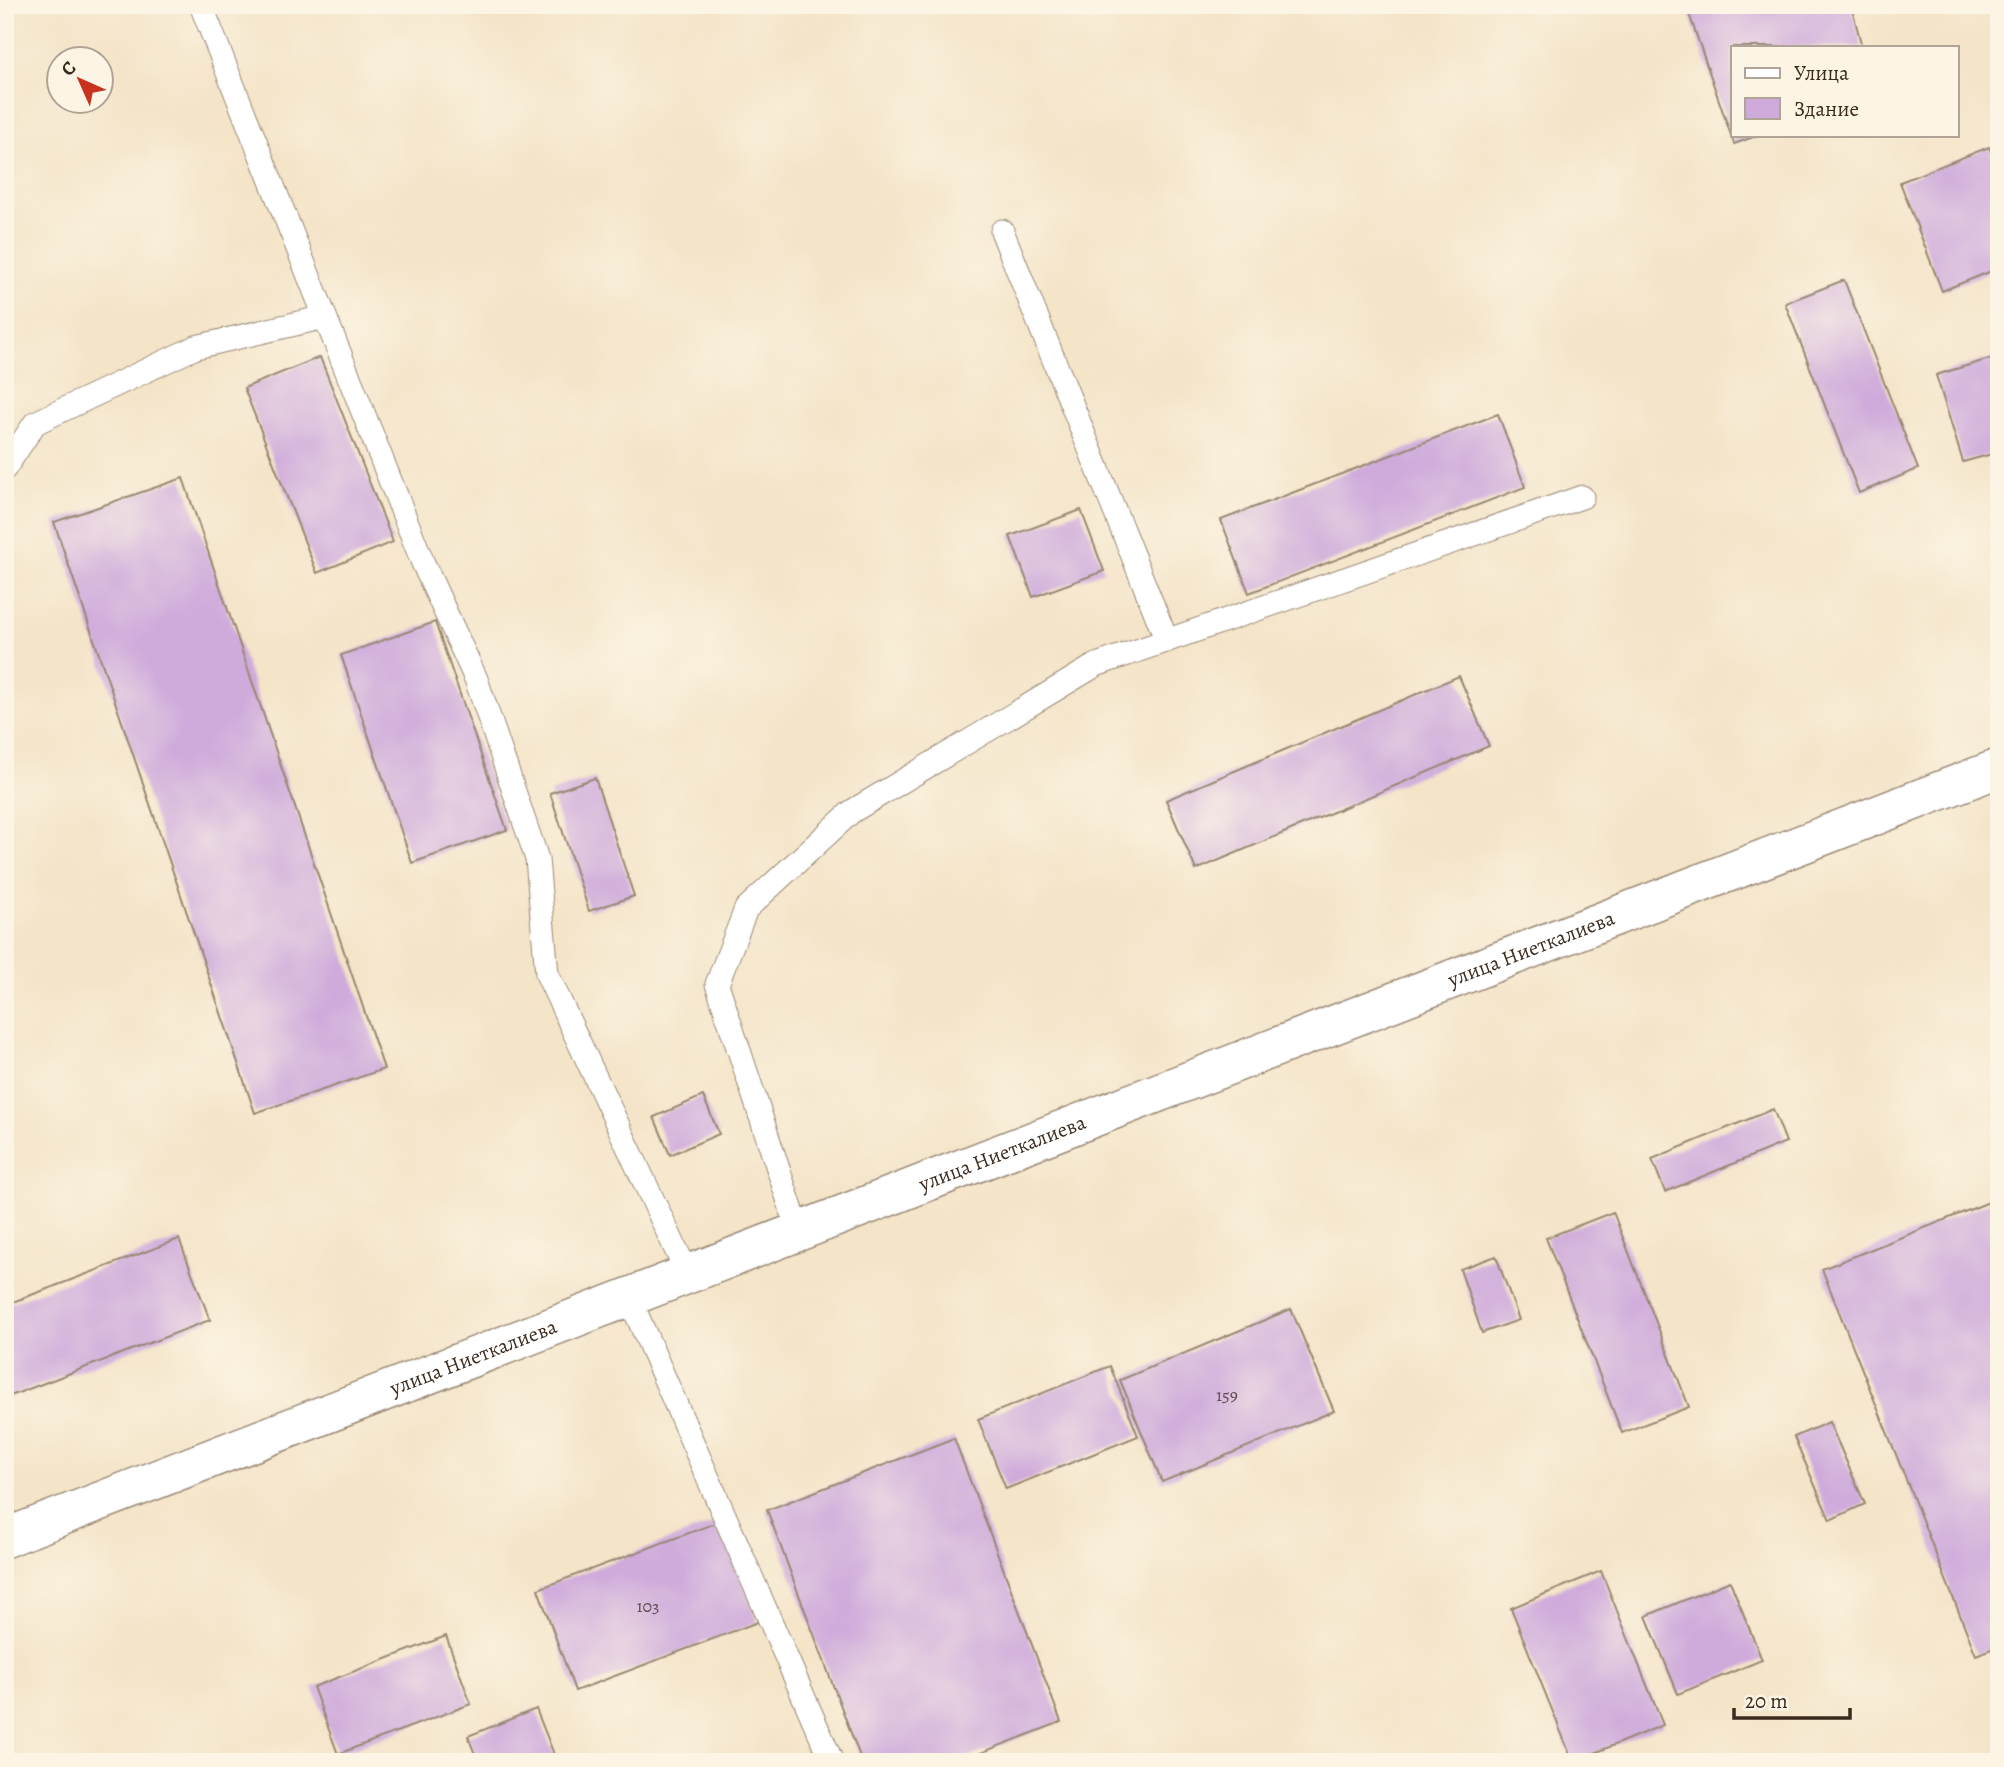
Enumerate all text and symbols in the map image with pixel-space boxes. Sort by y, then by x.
north arrow [46,46,116,116]
legend [1731,46,1958,136]
text: С [55,55,82,82]
text: Улица [1794,59,1849,87]
text: Здание [1794,95,1859,123]
street label: улица Ниеткалиева [1443,904,1619,994]
street label: улица Ниеткалиева [914,1108,1090,1198]
street label: улица Ниеткалиева [385,1312,561,1402]
house number: 159 [1216,1383,1238,1407]
house number: 103 [636,1594,660,1618]
scale bar [1734,1676,1850,1720]
text: 20 m [1745,1687,1788,1715]

